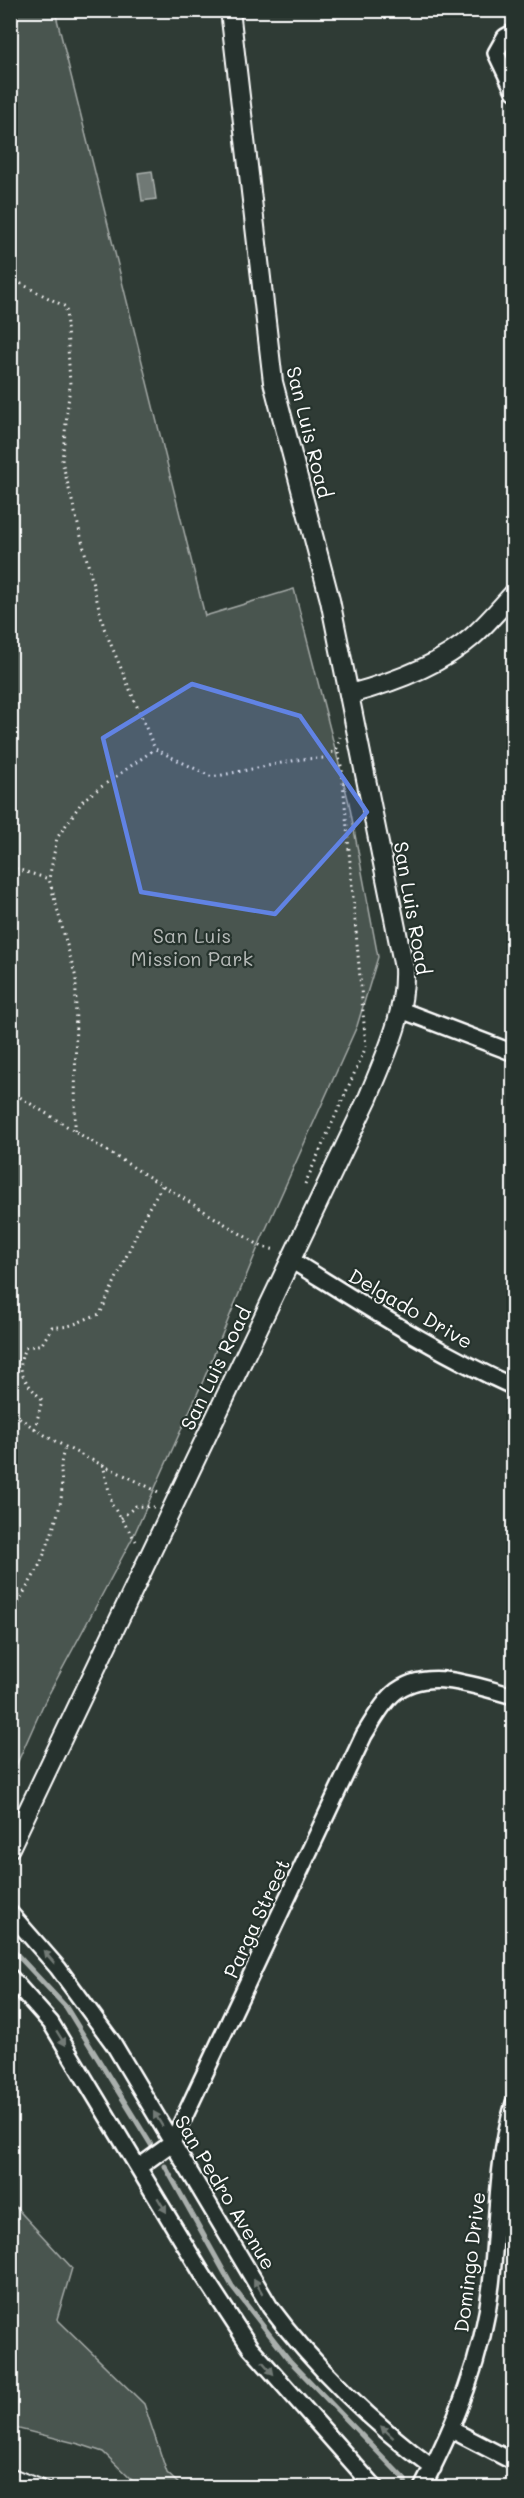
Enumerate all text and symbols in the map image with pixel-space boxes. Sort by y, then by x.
street label: San Luis Road [281,363,339,501]
street label: San Luis Road [388,839,438,977]
park label: San Luis Mission Park [131,922,253,971]
street label: Delgado Drive [344,1262,478,1354]
street label: San Luis Road [174,1302,256,1434]
street label: Parga Street [217,1854,295,1982]
one-way arrow [42,1950,56,1965]
one-way arrow [55,2030,66,2046]
street label: San Pedro Avenue [170,2110,282,2274]
one-way arrow [152,2111,163,2127]
street label: Domingo Drive [447,2190,491,2334]
one-way arrow [156,2197,167,2213]
one-way arrow [253,2277,263,2294]
one-way arrow [261,2360,274,2375]
one-way arrow [379,2425,394,2439]

